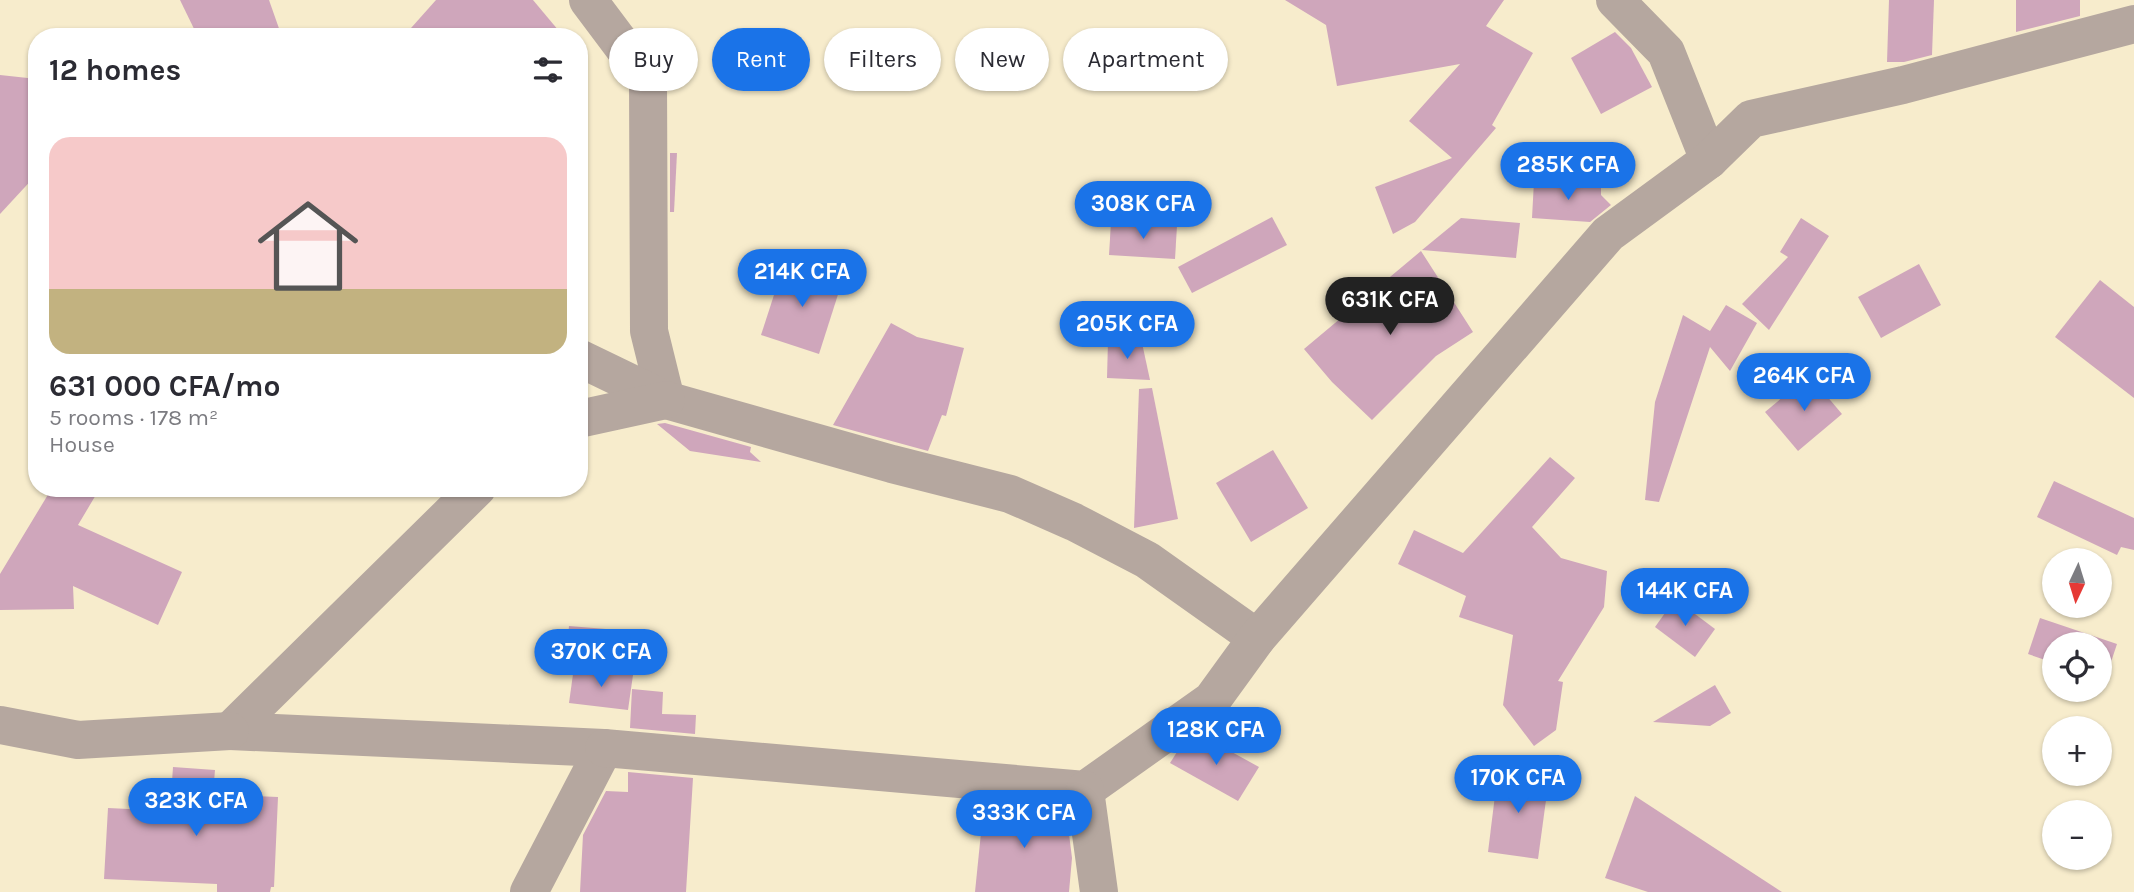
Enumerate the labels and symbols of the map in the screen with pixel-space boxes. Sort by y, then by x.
pin: 285K CFA [1496,142,1640,202]
pin: 308K CFA [1071,182,1215,241]
pin: 214K CFA [730,250,874,309]
pin: 631K CFA [1318,278,1462,337]
pin: 205K CFA [1055,302,1199,361]
pin: 264K CFA [1732,354,1876,413]
north arrow [2042,548,2112,618]
pin: 144K CFA [1613,568,1757,628]
pin: 370K CFA [529,630,673,689]
pin: 128K CFA [1144,708,1288,767]
pin: 170K CFA [1446,756,1590,815]
pin: 323K CFA [124,778,268,838]
pin: 333K CFA [952,790,1096,850]

